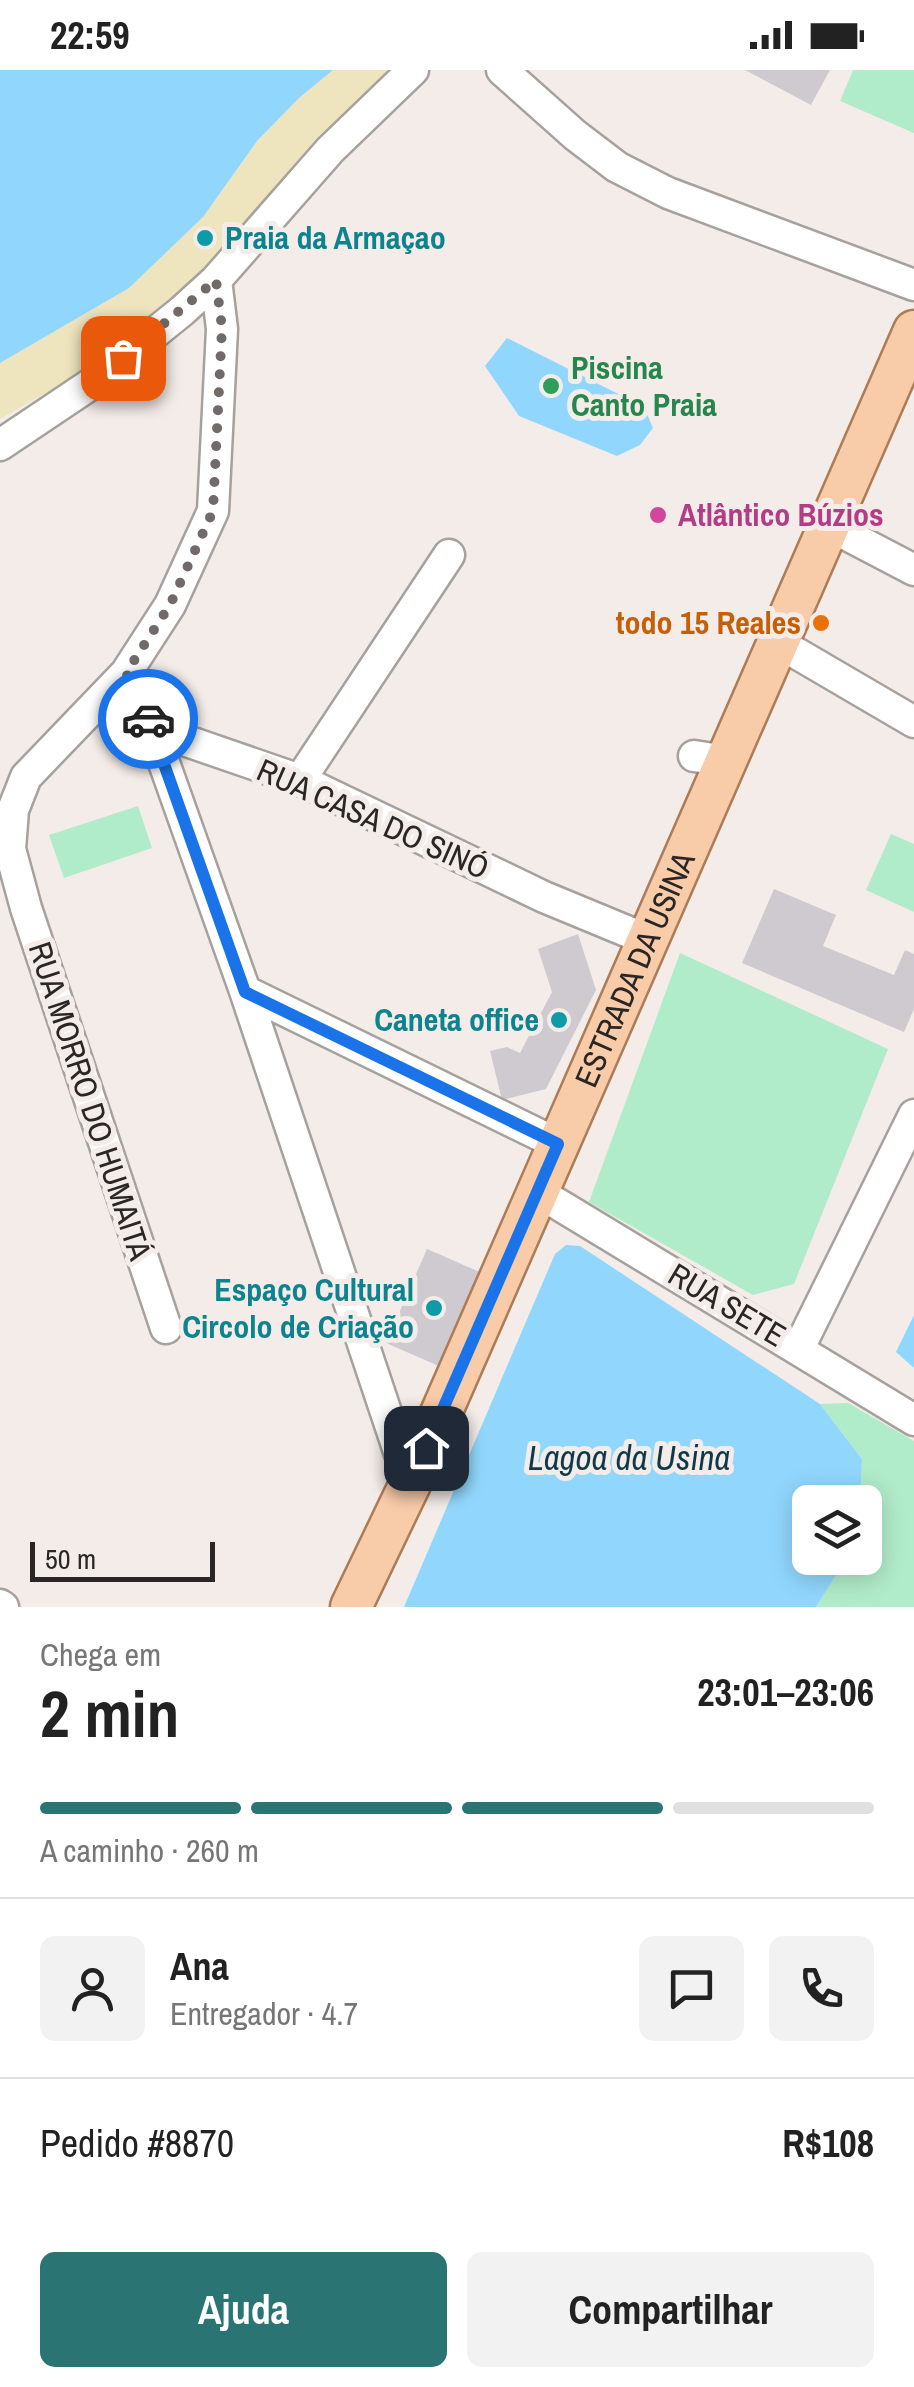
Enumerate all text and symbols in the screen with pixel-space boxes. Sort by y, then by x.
text: 22:59 [50,10,130,61]
place label: Praia da Armaçao [225,216,446,259]
marker: Praia da Armaçao [194,227,216,249]
pin [81,316,166,401]
icon: bag [96,331,151,386]
place label: Piscina Canto Praia [571,346,717,426]
marker: Piscina Canto Praia [540,375,562,397]
place label: Atlântico Búzios [678,493,884,536]
marker: Atlântico Búzios [647,504,669,526]
place label: todo 15 Reales [616,601,801,644]
marker: todo 15 Reales [810,612,832,634]
courier [98,669,198,769]
icon: car [121,692,176,747]
street label: RUA CASA DO SINÓ [251,748,496,889]
street label: ESTRADA DA USINA [564,845,705,1093]
street label: RUA MORRO DO HUMAITÁ [19,936,162,1266]
place label: Caneta office [374,998,539,1041]
marker: Caneta office [548,1009,570,1031]
street label: RUA SETE [661,1253,794,1356]
place label: Espaço Cultural Circolo de Criação [182,1268,414,1348]
marker: Espaço Cultural Circolo de Criação [423,1297,445,1319]
pin [384,1406,469,1491]
icon: home [399,1421,454,1476]
water label: Lagoa da Usina [528,1434,730,1481]
map controls [792,1485,882,1575]
button: layers [792,1485,882,1575]
scale bar [30,1537,215,1582]
text: 50 m [45,1540,96,1578]
text: Chega em [40,1633,161,1676]
text: 23:01–23:06 [697,1667,874,1718]
text: 2 min [40,1670,179,1757]
text: A caminho · 260 m [40,1829,259,1872]
button: person [40,1936,145,2041]
button: chat [639,1936,744,2041]
button: phone [769,1936,874,2041]
text: Ana [170,1941,229,1992]
text: Entregador · 4.7 [170,1992,358,2035]
text: Pedido #8870 [40,2118,234,2169]
text: R$108 [782,2118,874,2169]
button: Ajuda [40,2252,447,2367]
button: Compartilhar [467,2252,874,2367]

